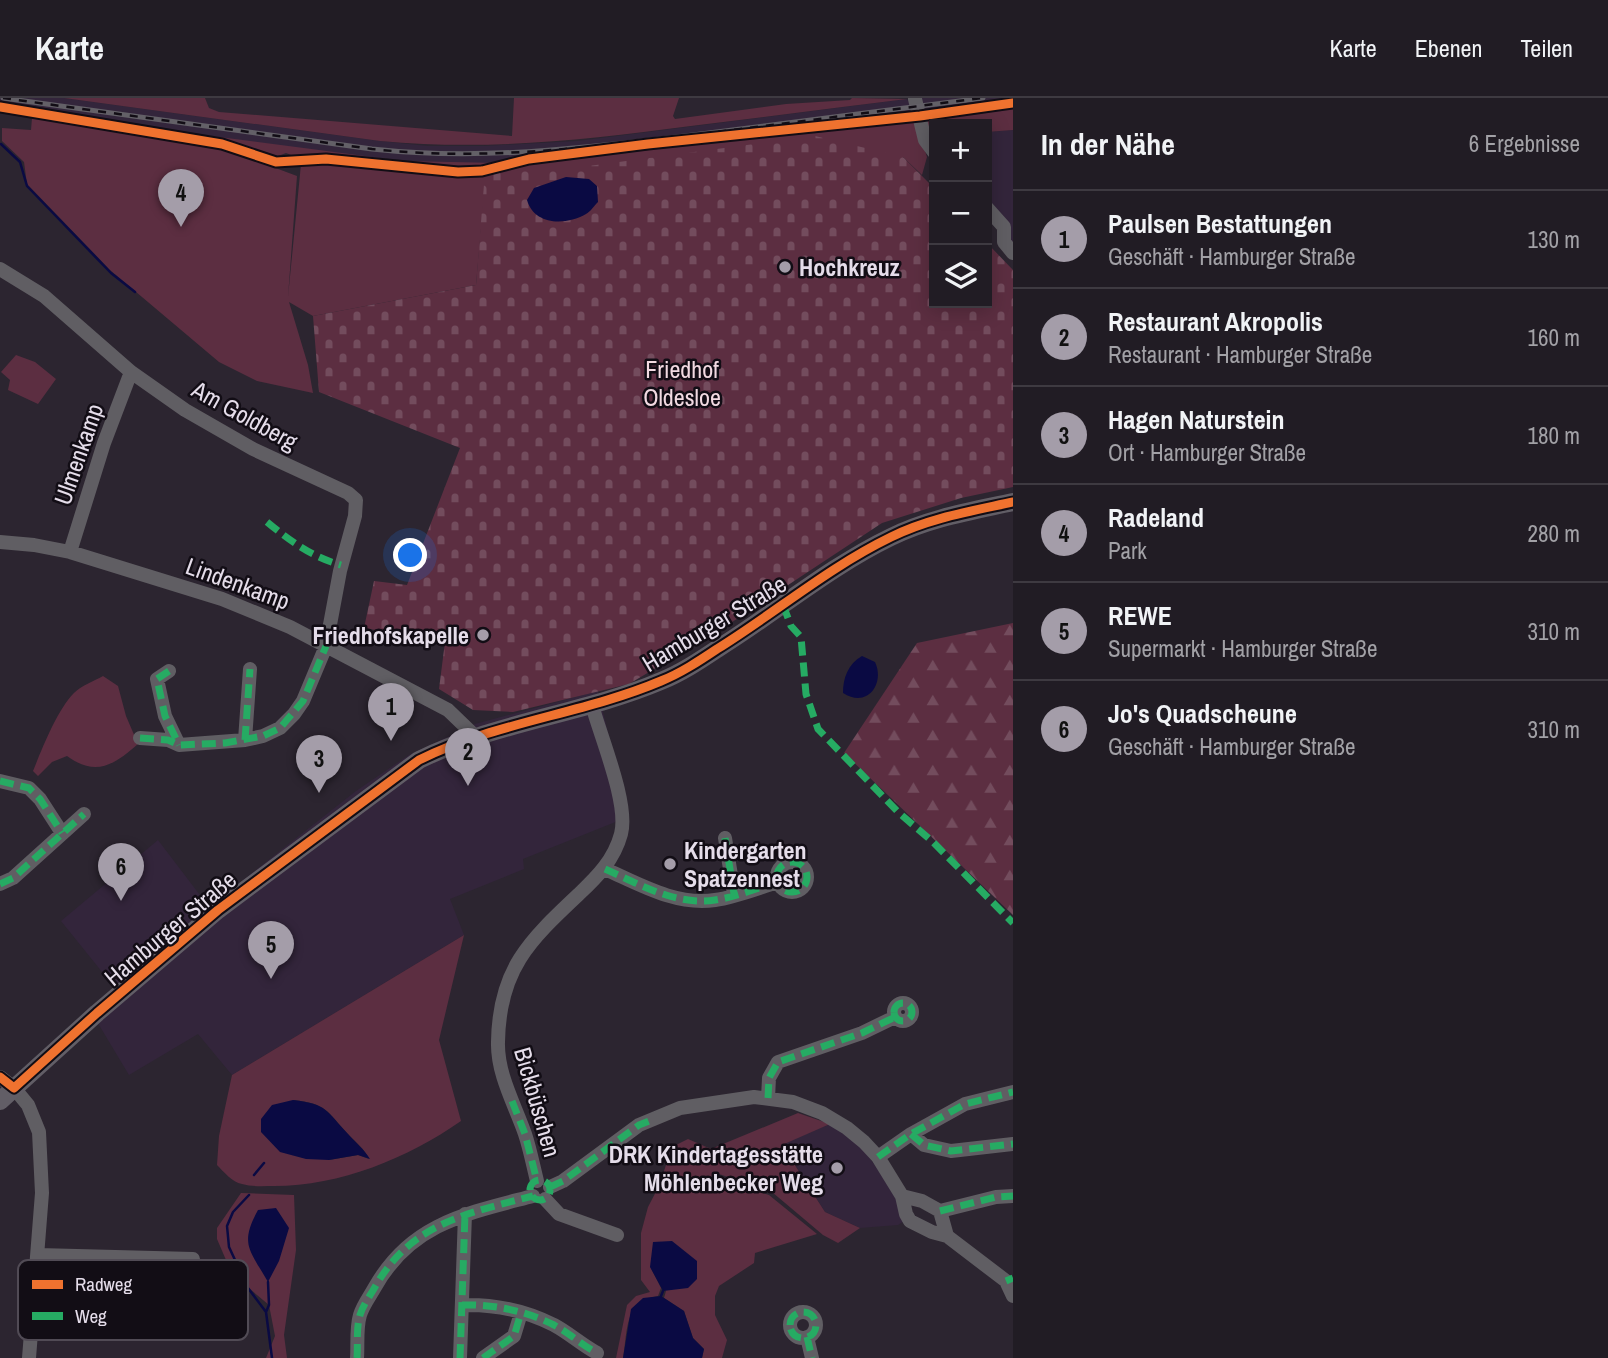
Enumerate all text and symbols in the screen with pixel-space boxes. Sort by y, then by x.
text: Karte [35,26,104,70]
text: Karte [1330,32,1377,64]
text: Ebenen [1415,32,1482,64]
text: Teilen [1520,32,1573,64]
map controls [929,119,992,308]
button: + [929,119,992,182]
text: In der Nähe [1041,124,1175,164]
text: 6 Ergebnisse [1469,128,1580,159]
pin: 4 [158,169,204,227]
button: − [929,182,992,245]
text: Paulsen Bestattungen [1108,206,1332,241]
text: 1 [1059,224,1069,255]
text: 130 m [1528,224,1580,255]
text: Geschäft · Hamburger Straße [1108,241,1355,272]
button: layers [929,245,992,308]
place label: Hochkreuz [799,251,900,283]
marker: Hochkreuz [777,259,793,275]
text: Restaurant Akropolis [1108,304,1323,339]
text: 2 [1059,322,1069,353]
text: 160 m [1528,322,1580,353]
text: Restaurant · Hamburger Straße [1108,339,1372,370]
park label: Friedhof Oldesloe [643,353,721,413]
street label: Am Goldberg [186,372,304,457]
street label: Ulmenkamp [46,399,110,509]
text: Hagen Naturstein [1108,402,1285,437]
text: 3 [1059,420,1069,451]
text: 180 m [1528,420,1580,451]
text: Ort · Hamburger Straße [1108,437,1306,468]
text: Radeland [1108,500,1204,535]
text: 4 [1059,518,1069,549]
text: 280 m [1528,518,1580,549]
text: Park [1108,535,1147,566]
your location [393,538,427,572]
street label: Lindenkamp [182,549,294,617]
street label: Hamburger Straße [636,567,792,679]
text: REWE [1108,598,1172,633]
text: 5 [1059,616,1069,647]
text: 310 m [1528,616,1580,647]
place label: Friedhofskapelle [313,619,469,651]
marker: Friedhofskapelle [475,627,491,643]
text: Supermarkt · Hamburger Straße [1108,633,1377,664]
pin: 1 [368,683,414,741]
text: Jo's Quadscheune [1108,696,1297,731]
text: 6 [1059,714,1069,745]
text: 310 m [1528,714,1580,745]
pin: 2 [445,728,491,786]
text: Geschäft · Hamburger Straße [1108,731,1355,762]
pin: 3 [296,735,342,793]
place label: Kindergarten Spatzennest [684,834,806,894]
pin: 6 [98,843,144,901]
marker: Kindergarten Spatzennest [662,856,678,872]
street label: Hamburger Straße [97,863,243,993]
pin: 5 [248,921,294,979]
street label: Bickbüschen [507,1043,569,1161]
place label: DRK Kindertagesstätte Möhlenbecker Weg [609,1138,823,1198]
marker: DRK Kindertagesstätte Möhlenbecker Weg [829,1160,845,1176]
legend [18,1260,248,1340]
text: Radweg [75,1271,132,1297]
text: Weg [75,1303,107,1329]

